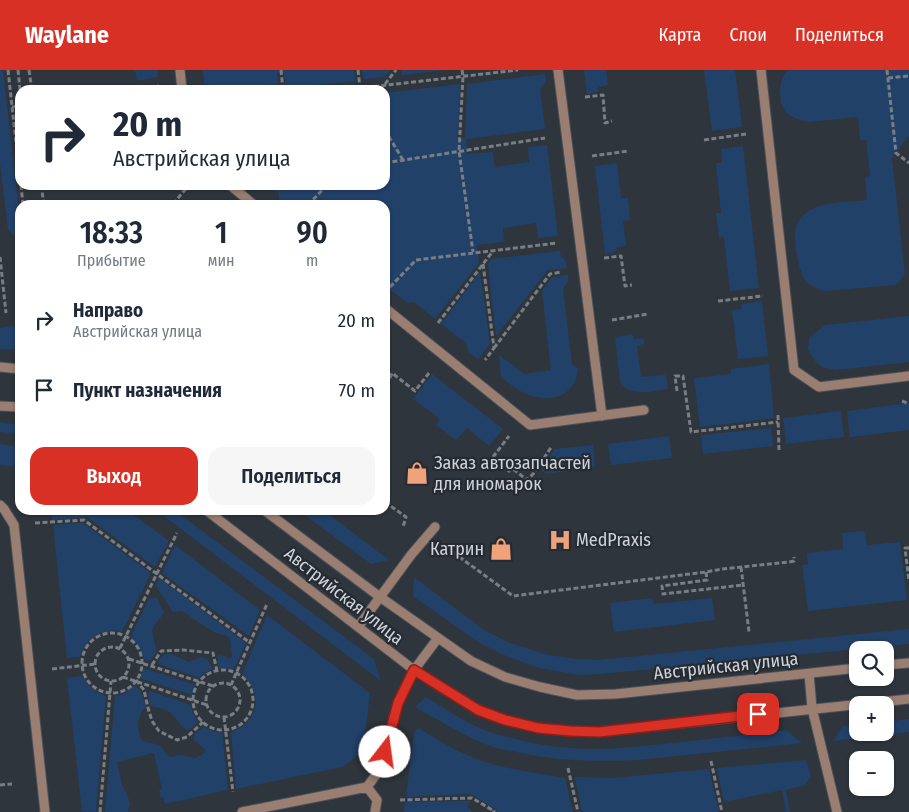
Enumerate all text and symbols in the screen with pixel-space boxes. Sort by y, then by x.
text: Waylane [25,21,109,49]
text: Карта [658,24,701,46]
text: Слои [729,24,767,46]
text: Поделиться [795,24,884,46]
text: 20 m [113,103,182,145]
icon: right [30,105,95,170]
text: Австрийская улица [113,145,291,172]
text: 18:33 [80,215,143,251]
text: 1 [215,215,227,251]
text: 90 [297,215,328,251]
text: Прибытие [77,251,146,270]
text: мин [208,251,235,270]
text: m [306,251,318,270]
text: Направо [73,299,143,322]
icon: right [30,306,58,334]
text: 20 m [338,309,375,332]
text: Австрийская улица [73,322,202,341]
icon: arrive [30,376,58,404]
text: Пункт назначения [73,379,222,402]
text: 70 m [339,379,375,402]
button: Выход [30,447,198,505]
button: Поделиться [208,447,375,505]
place label: Заказ автозапчастей для иномарок [434,452,591,495]
shop icon: Заказ автозапчастей для иномарок [404,460,430,486]
hospital icon: MedPraxis [547,527,573,553]
place label: MedPraxis [576,529,651,551]
shop icon: Катрин [488,536,514,562]
place label: Катрин [430,538,484,560]
street label: Австрийская улица [280,543,408,650]
map controls [849,641,894,796]
button: search [849,641,894,686]
street label: Австрийская улица [653,647,800,685]
pin [737,693,779,735]
button: + [849,696,894,741]
icon: arrive [744,700,772,728]
position arrow [358,725,410,777]
button: − [849,751,894,796]

